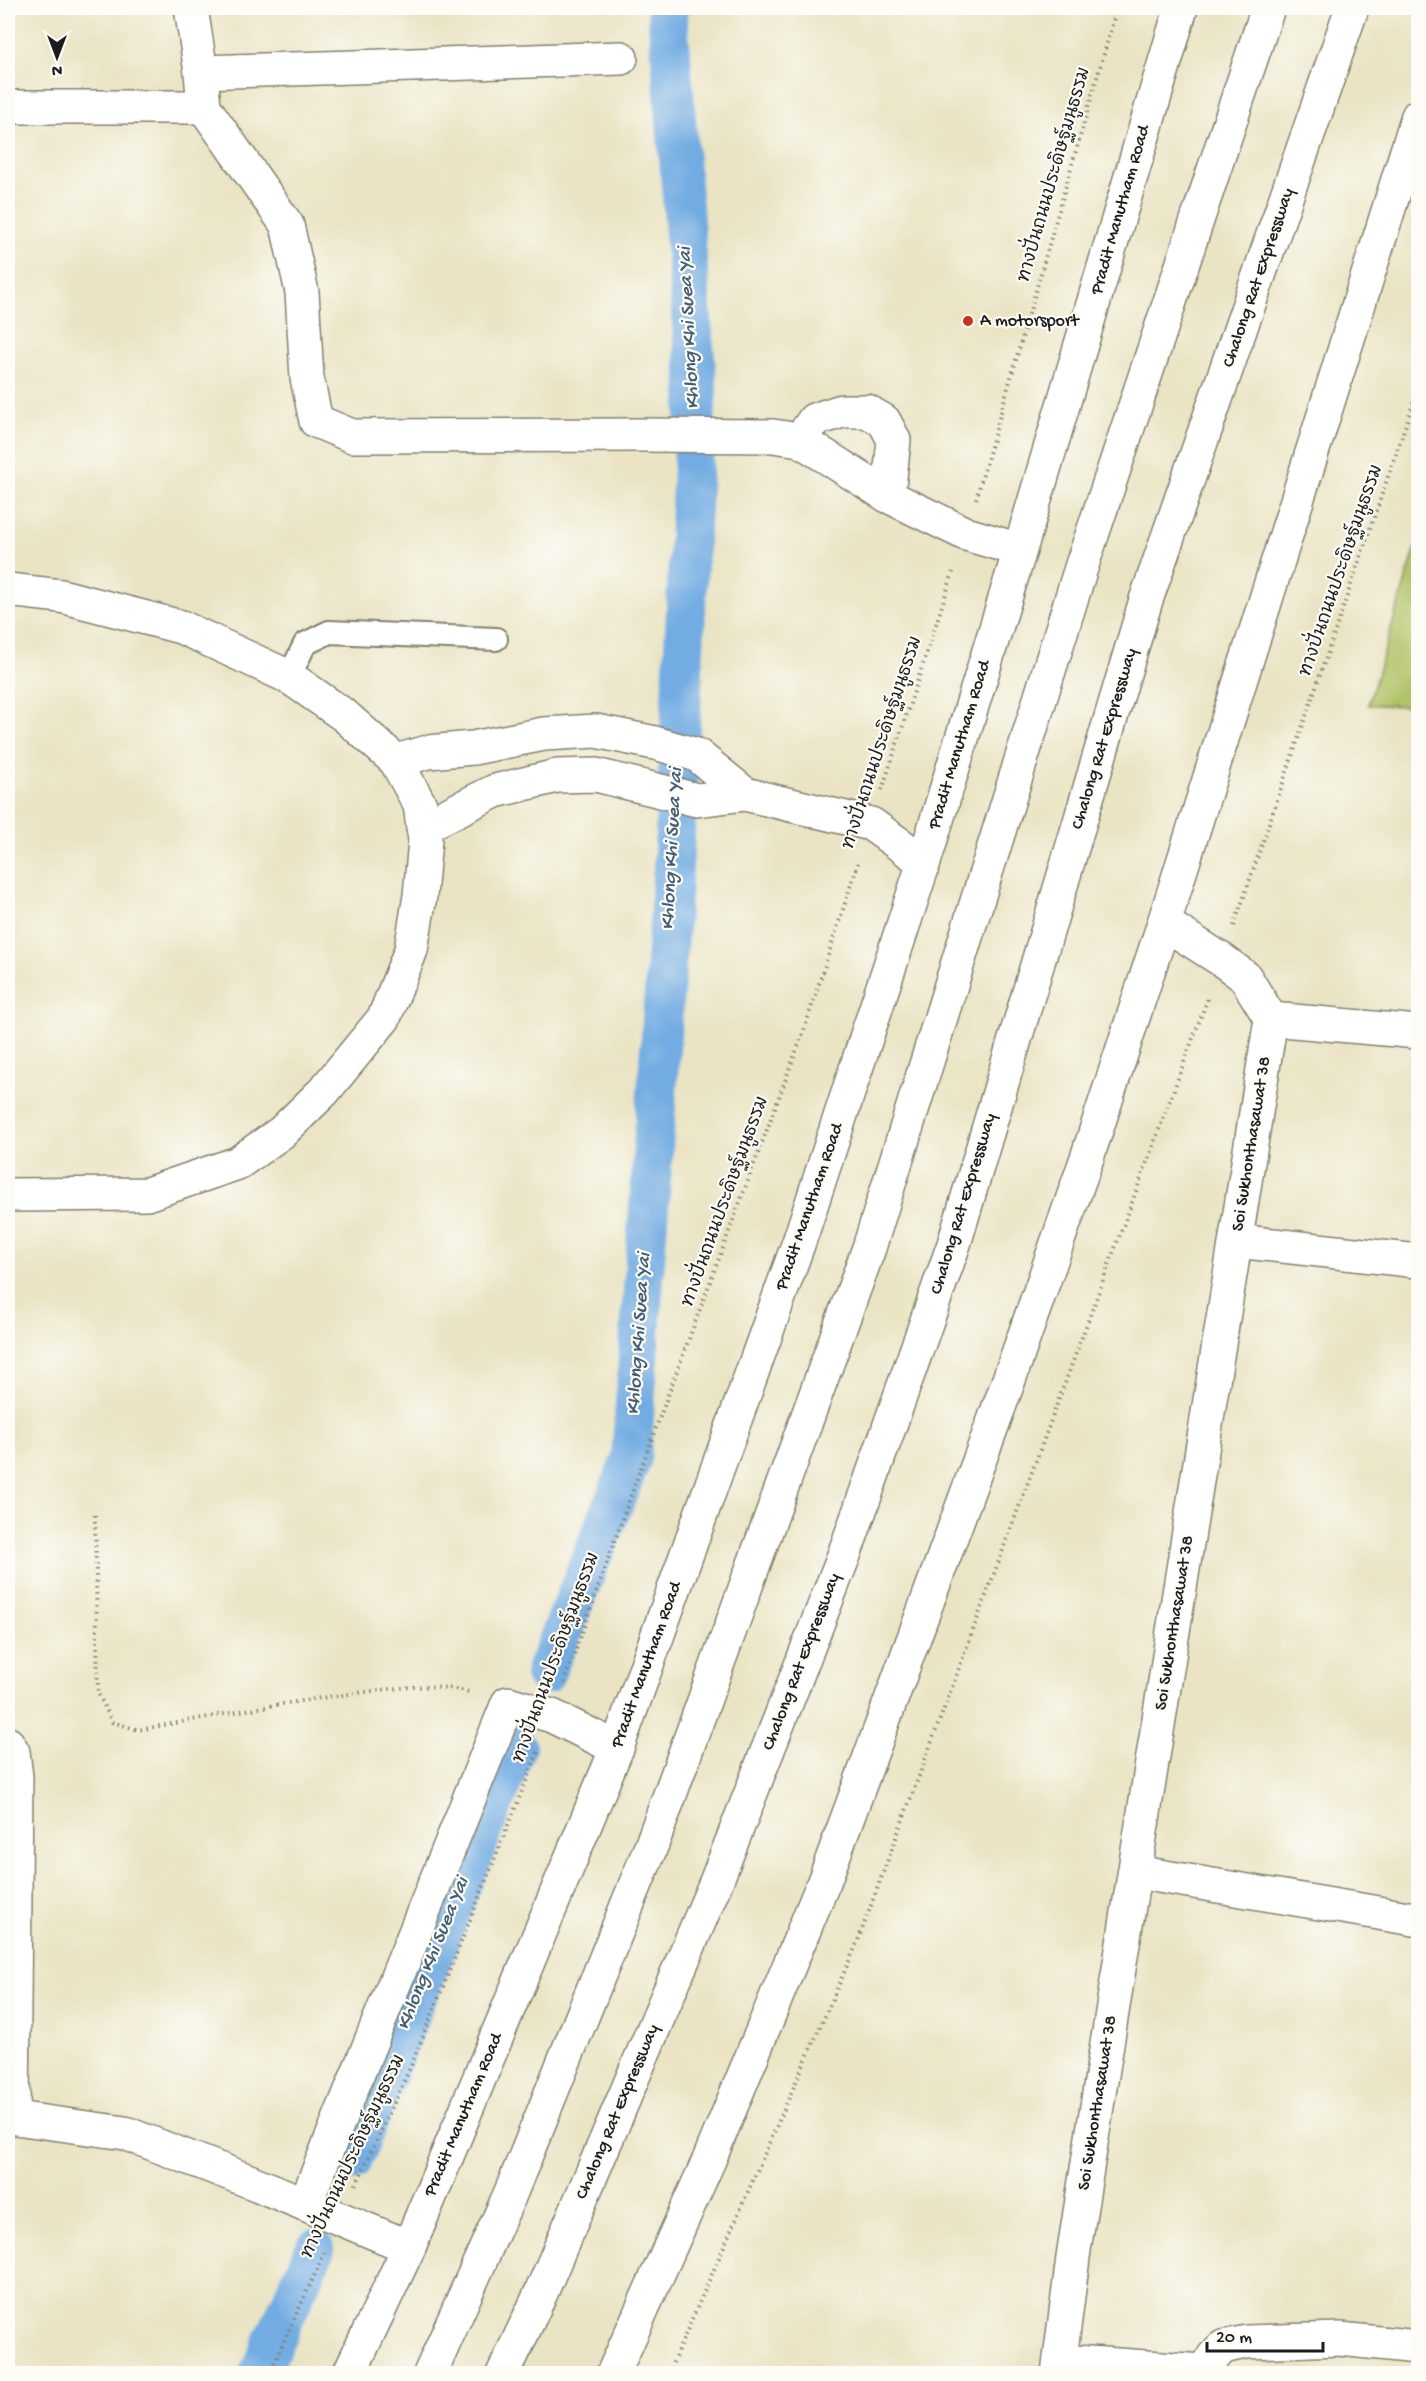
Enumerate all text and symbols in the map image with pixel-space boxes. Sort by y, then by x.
north arrow [27,27,87,87]
text: N [51,59,62,78]
street label: ทางปั่นถนนประดิษฐ์มนูธรรม [1005,63,1097,285]
street label: Pradit Manutham Road [1086,122,1156,298]
street label: Chalong Rat Expressway [1218,186,1300,370]
water label: Khlong Khi Suea Yai [674,244,706,410]
place label: A motorsport [980,311,1080,332]
marker: A motorsport [961,314,975,328]
street label: ทางปั่นถนนประดิษฐ์มนูธรรม [1287,459,1389,680]
street label: ทางปั่นถนนประดิษฐ์มนูธรรม [830,631,928,852]
street label: Chalong Rat Expressway [1067,646,1143,832]
street label: Pradit Manutham Road [924,657,996,833]
water label: Khlong Khi Suea Yai [657,765,689,931]
street label: Soi Sukhonthasawat 38 [1228,1055,1276,1233]
street label: ทางปั่นถนนประดิษฐ์มนูธรรม [669,1091,775,1310]
street label: Chalong Rat Expressway [926,1111,1002,1297]
street label: Pradit Manutham Road [771,1119,849,1294]
water label: Khlong Khi Suea Yai [623,1249,657,1416]
street label: Soi Sukhonthasawat 38 [1151,1534,1199,1712]
street label: ทางปั่นถนนประดิษฐ์มนูธรรม [500,1547,606,1766]
street label: Chalong Rat Expressway [758,1570,846,1754]
street label: Pradit Manutham Road [607,1578,687,1752]
water label: Khlong Khi Suea Yai [393,1872,476,2034]
street label: Soi Sukhonthasawat 38 [1074,2014,1122,2192]
street label: Chalong Rat Expressway [572,2021,664,2203]
street label: Pradit Manutham Road [420,2029,508,2201]
street label: ทางปั่นถนนประดิษฐ์มนูธรรม [289,2048,411,2263]
scale bar [1207,2315,1322,2353]
text: 20 m [1216,2328,1252,2349]

